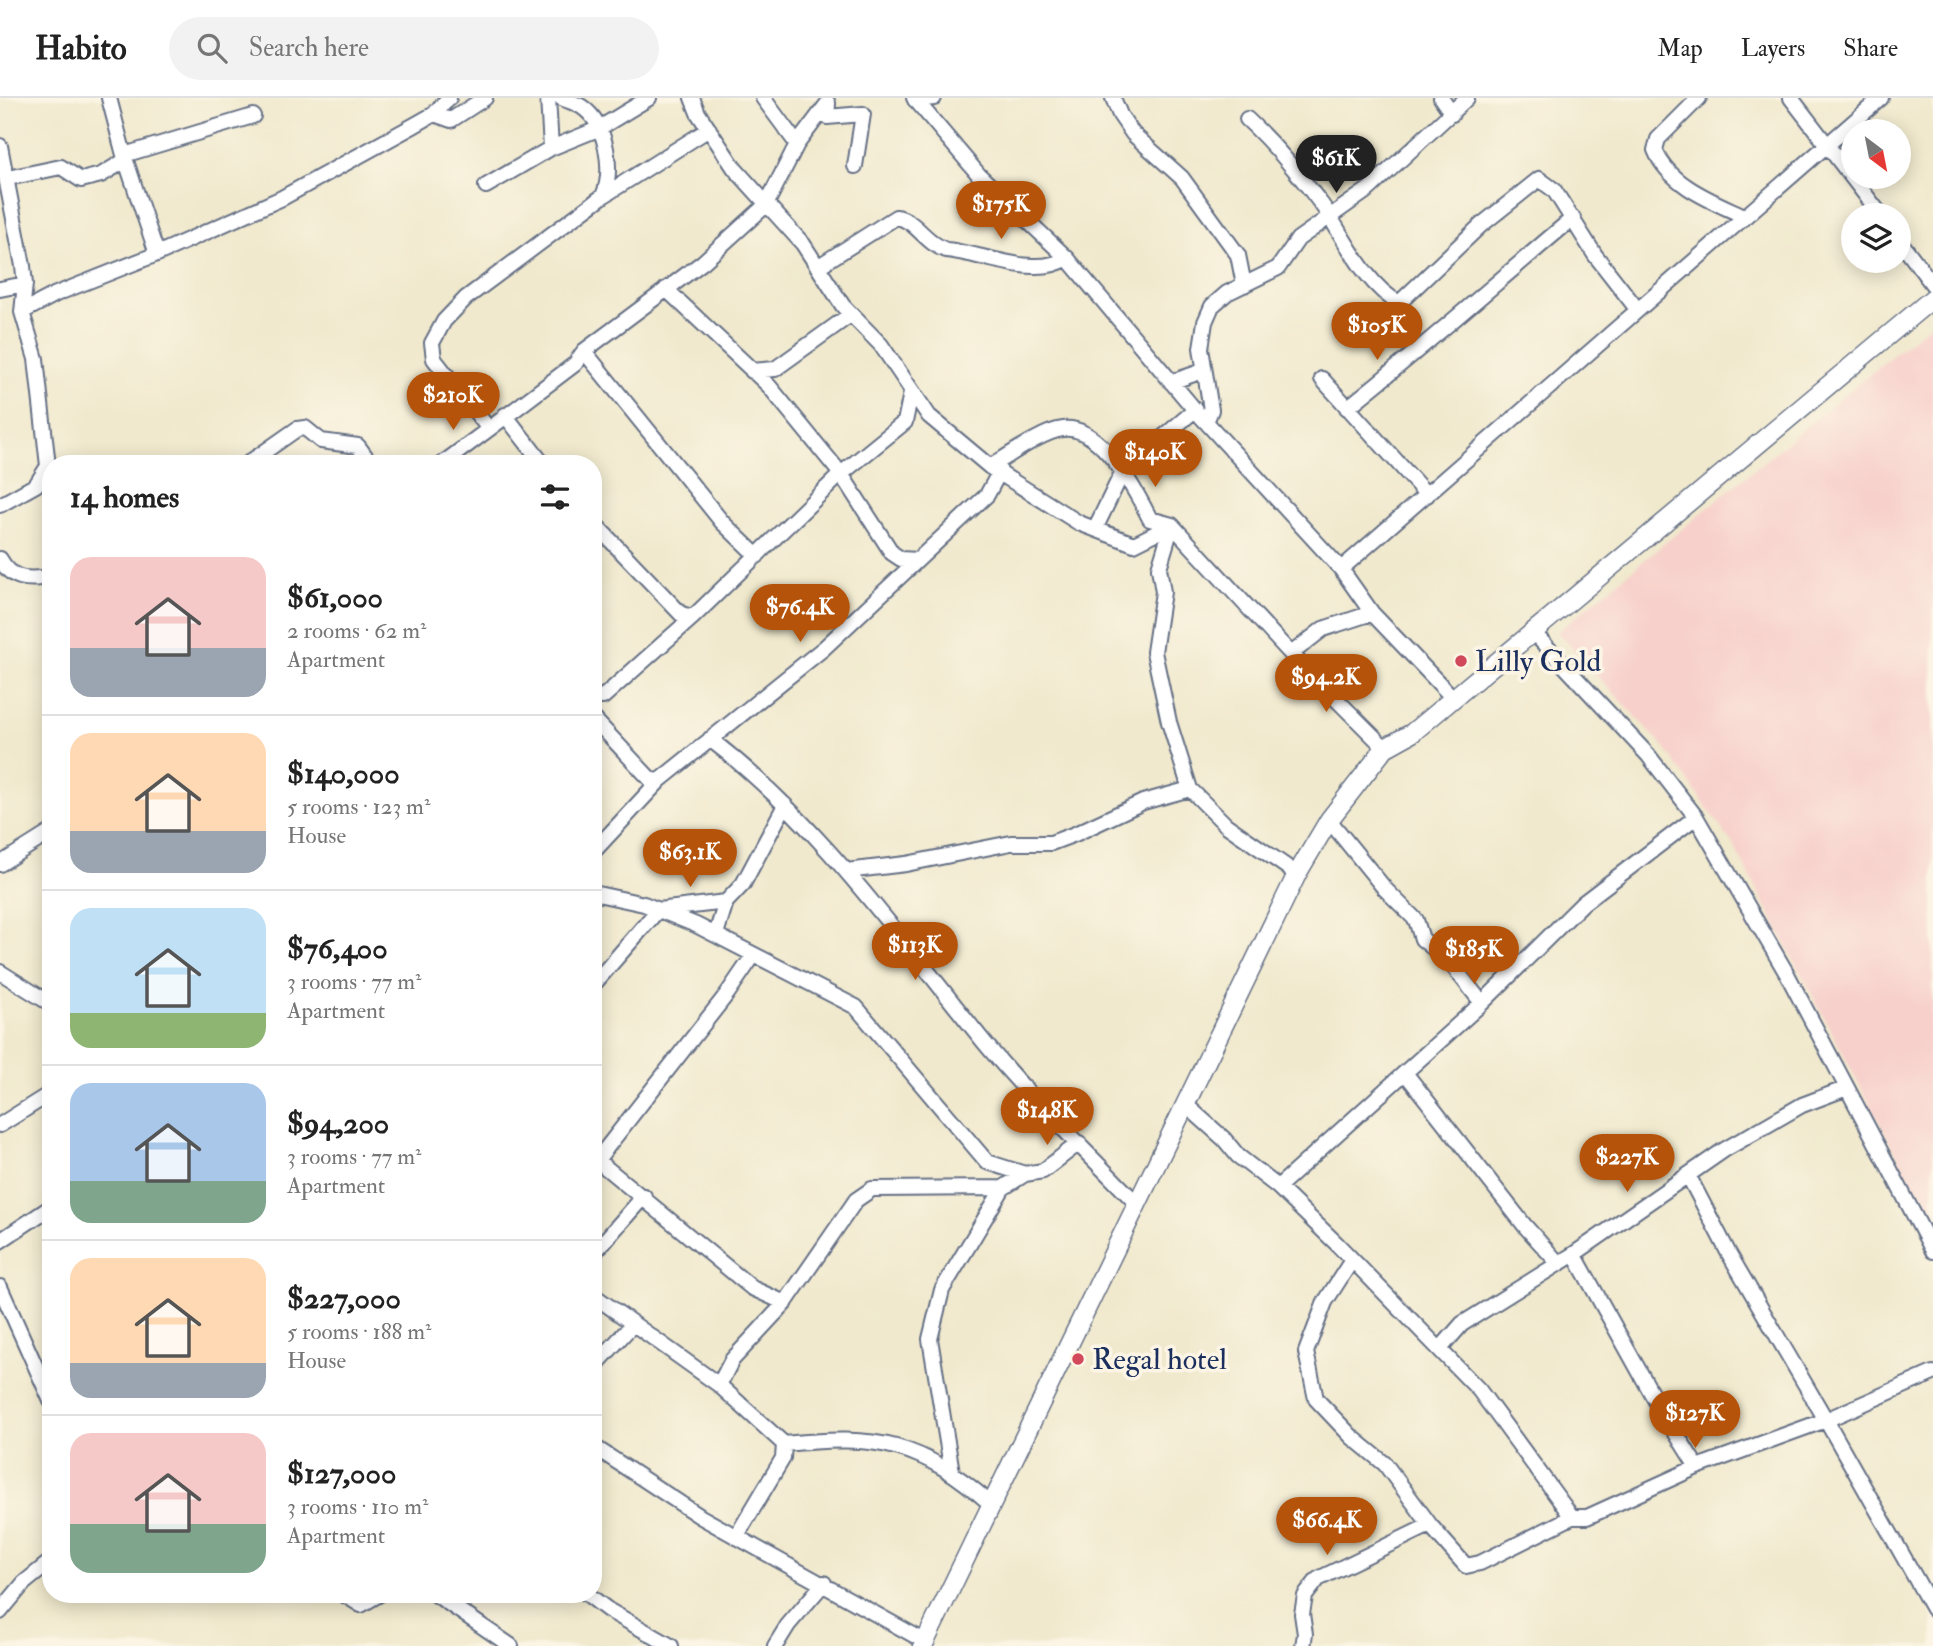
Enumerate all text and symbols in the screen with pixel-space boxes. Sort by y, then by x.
search box [169,17,659,80]
text: Habito [35,28,127,69]
icon: search [193,29,231,67]
text: Search here [249,32,369,64]
text: Map [1658,33,1703,64]
text: Layers [1741,33,1805,64]
text: Share [1843,33,1898,64]
north arrow [1841,119,1911,189]
map controls [1841,119,1911,273]
pin: $61K [1295,136,1377,195]
text: $61K [1312,143,1360,172]
pin: $175K [952,181,1050,241]
text: $175K [972,189,1030,218]
button: layers [1841,203,1911,273]
pin: $105K [1328,302,1426,362]
text: $105K [1347,310,1407,339]
pin: $210K [404,372,502,432]
text: $210K [423,380,483,409]
pin: $140K [1106,430,1204,489]
text: $140K [1124,437,1186,466]
icon: filters [536,478,574,516]
text: 14 homes [70,479,179,516]
text: $61,000 [287,579,383,616]
pin: $76.4K [743,584,857,644]
icon: home [126,585,210,669]
text: $76.4K [766,592,834,621]
text: 2 rooms · 62 m² [287,616,426,645]
place label: Lilly Gold [1475,643,1602,680]
text: Apartment [287,645,385,674]
marker: Lilly Gold [1453,653,1469,669]
pin: $94.2K [1269,654,1383,714]
text: $94.2K [1291,662,1361,691]
text: $140,000 [287,755,400,792]
icon: home [126,761,210,845]
text: 5 rooms · 123 m² [287,792,430,821]
text: House [287,821,346,850]
pin: $63.1K [633,830,747,889]
text: $63.1K [659,837,721,866]
pin: $113K [866,922,964,982]
pin: $185K [1425,926,1523,986]
text: $76,400 [287,930,388,967]
text: $113K [888,930,942,959]
text: $185K [1445,934,1503,963]
icon: home [126,936,210,1020]
text: 3 rooms · 77 m² [287,967,422,996]
text: Apartment [287,996,385,1025]
pin: $148K [998,1088,1096,1147]
text: $148K [1017,1095,1077,1124]
text: $94,200 [287,1105,389,1142]
icon: home [126,1111,210,1195]
pin: $227K [1578,1134,1676,1194]
text: 3 rooms · 77 m² [287,1142,422,1171]
text: $227K [1596,1142,1658,1171]
text: Apartment [287,1171,385,1200]
text: $227,000 [287,1280,401,1317]
icon: home [126,1286,210,1370]
text: 5 rooms · 188 m² [287,1317,431,1346]
place label: Regal hotel [1092,1341,1227,1378]
text: House [287,1346,346,1375]
marker: Regal hotel [1070,1351,1086,1367]
pin: $127K [1646,1390,1744,1450]
text: $127K [1665,1398,1725,1427]
text: $127,000 [287,1455,396,1492]
icon: home [126,1461,210,1545]
text: 3 rooms · 110 m² [287,1492,428,1521]
pin: $66.4K [1270,1498,1384,1557]
text: $66.4K [1292,1505,1362,1534]
text: Apartment [287,1521,385,1550]

